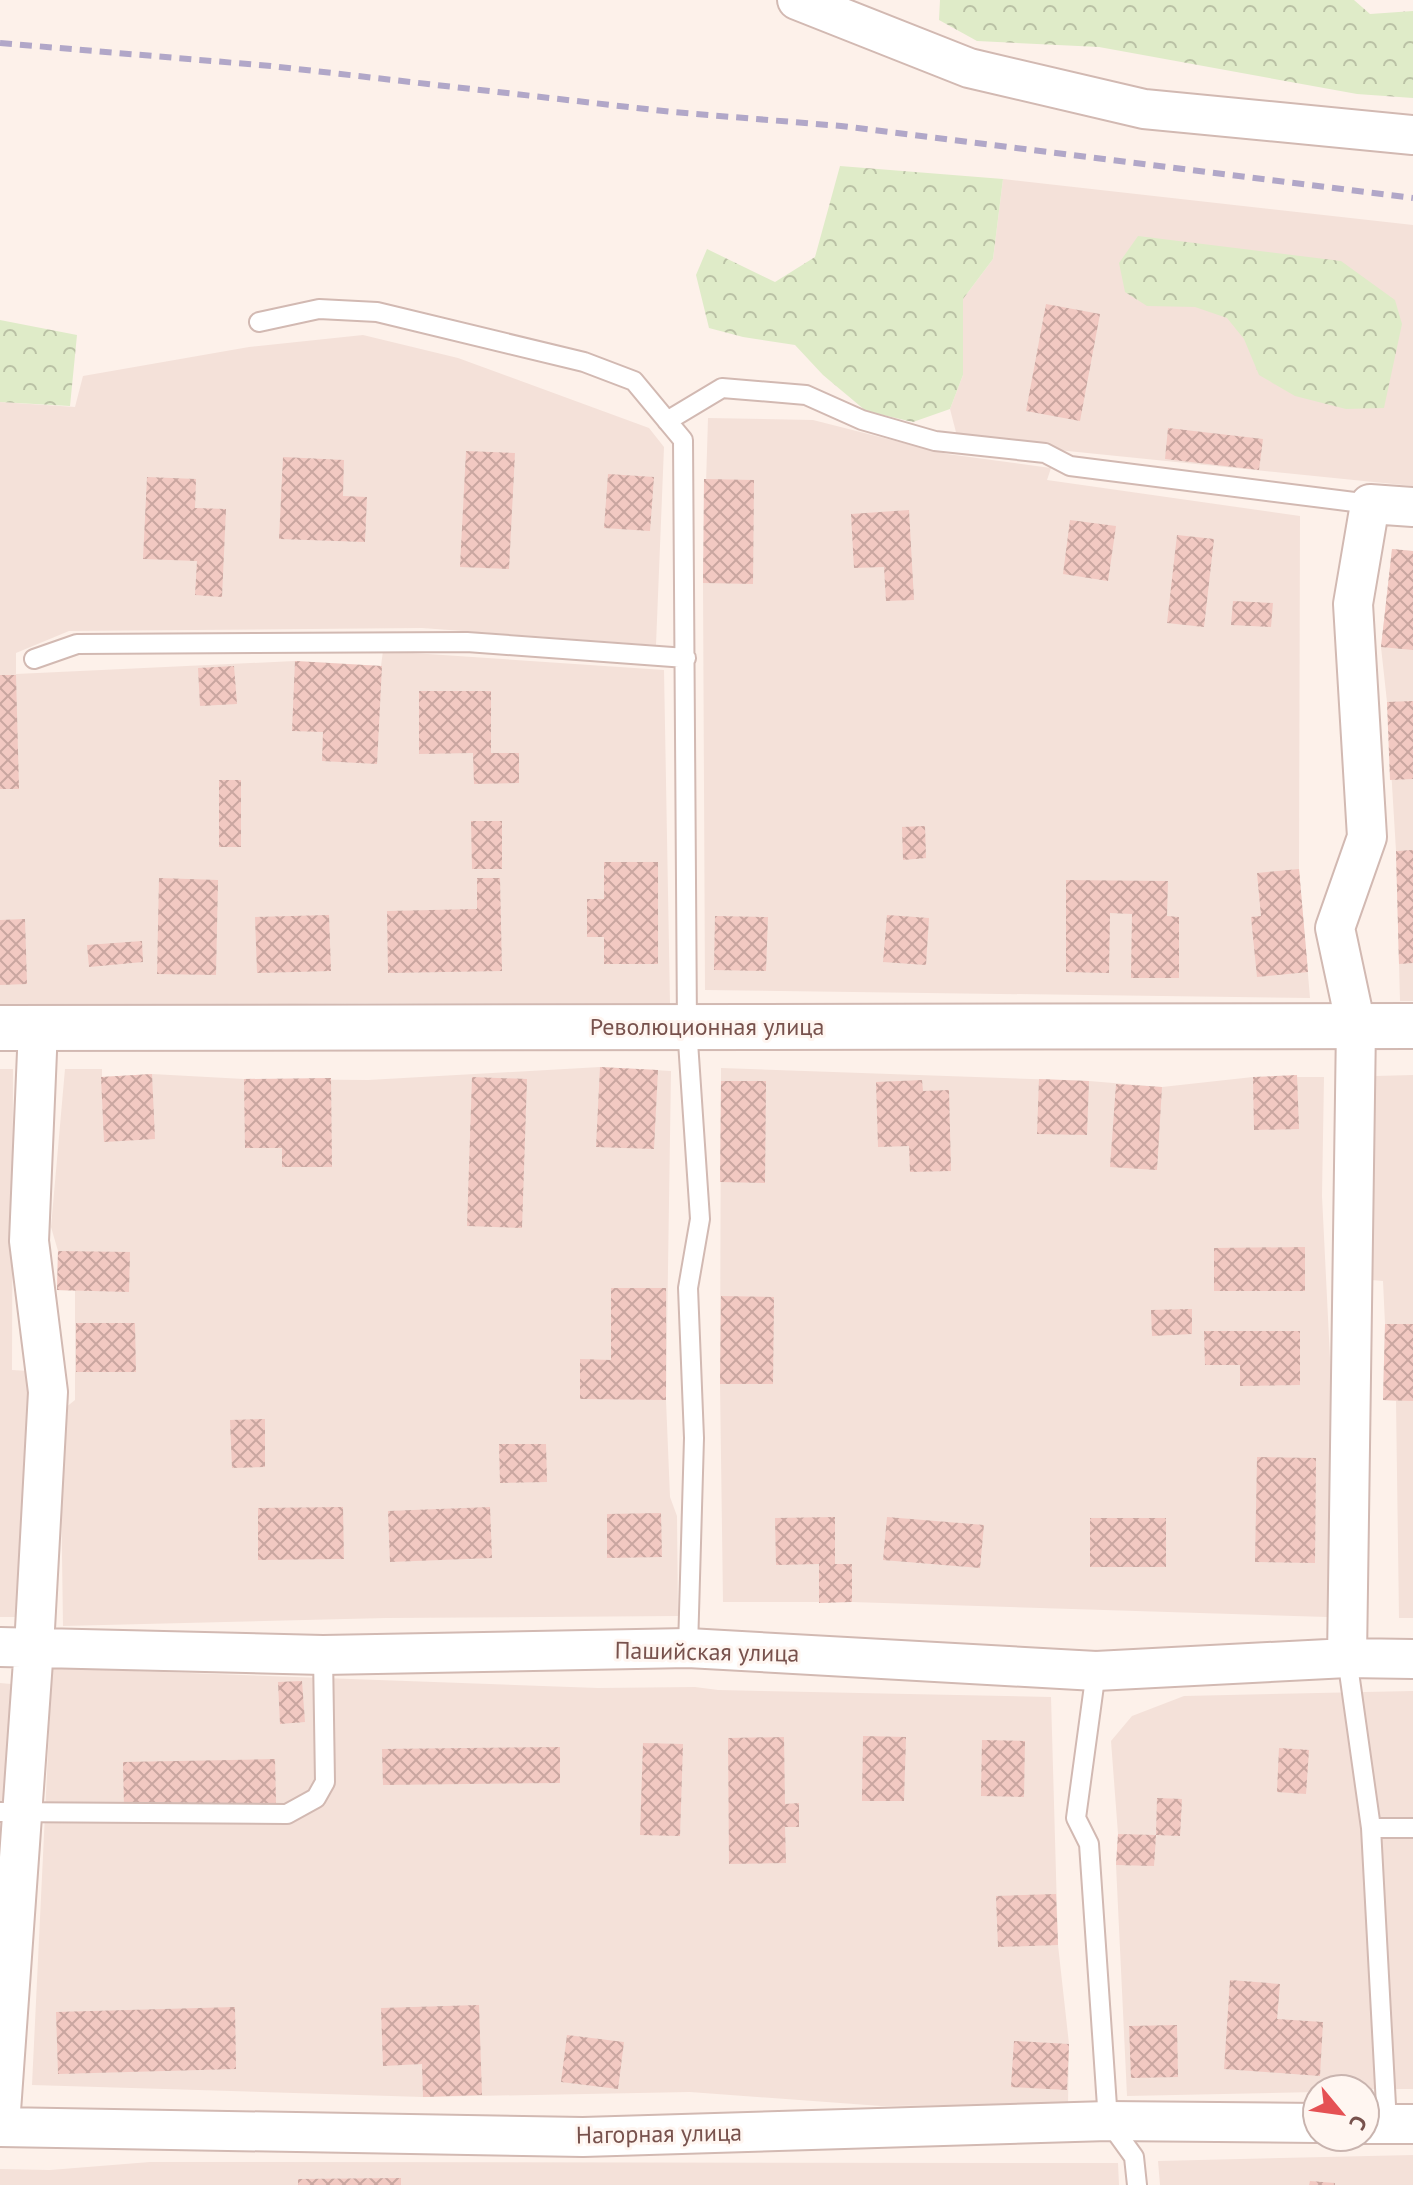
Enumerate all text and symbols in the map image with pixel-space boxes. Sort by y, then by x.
street label: Революционная улица [590,1011,824,1042]
street label: Пашийская улица [614,1634,800,1669]
north arrow [1301,2073,1381,2153]
text: С [1343,2111,1374,2135]
street label: Нагорная улица [576,2117,742,2150]

